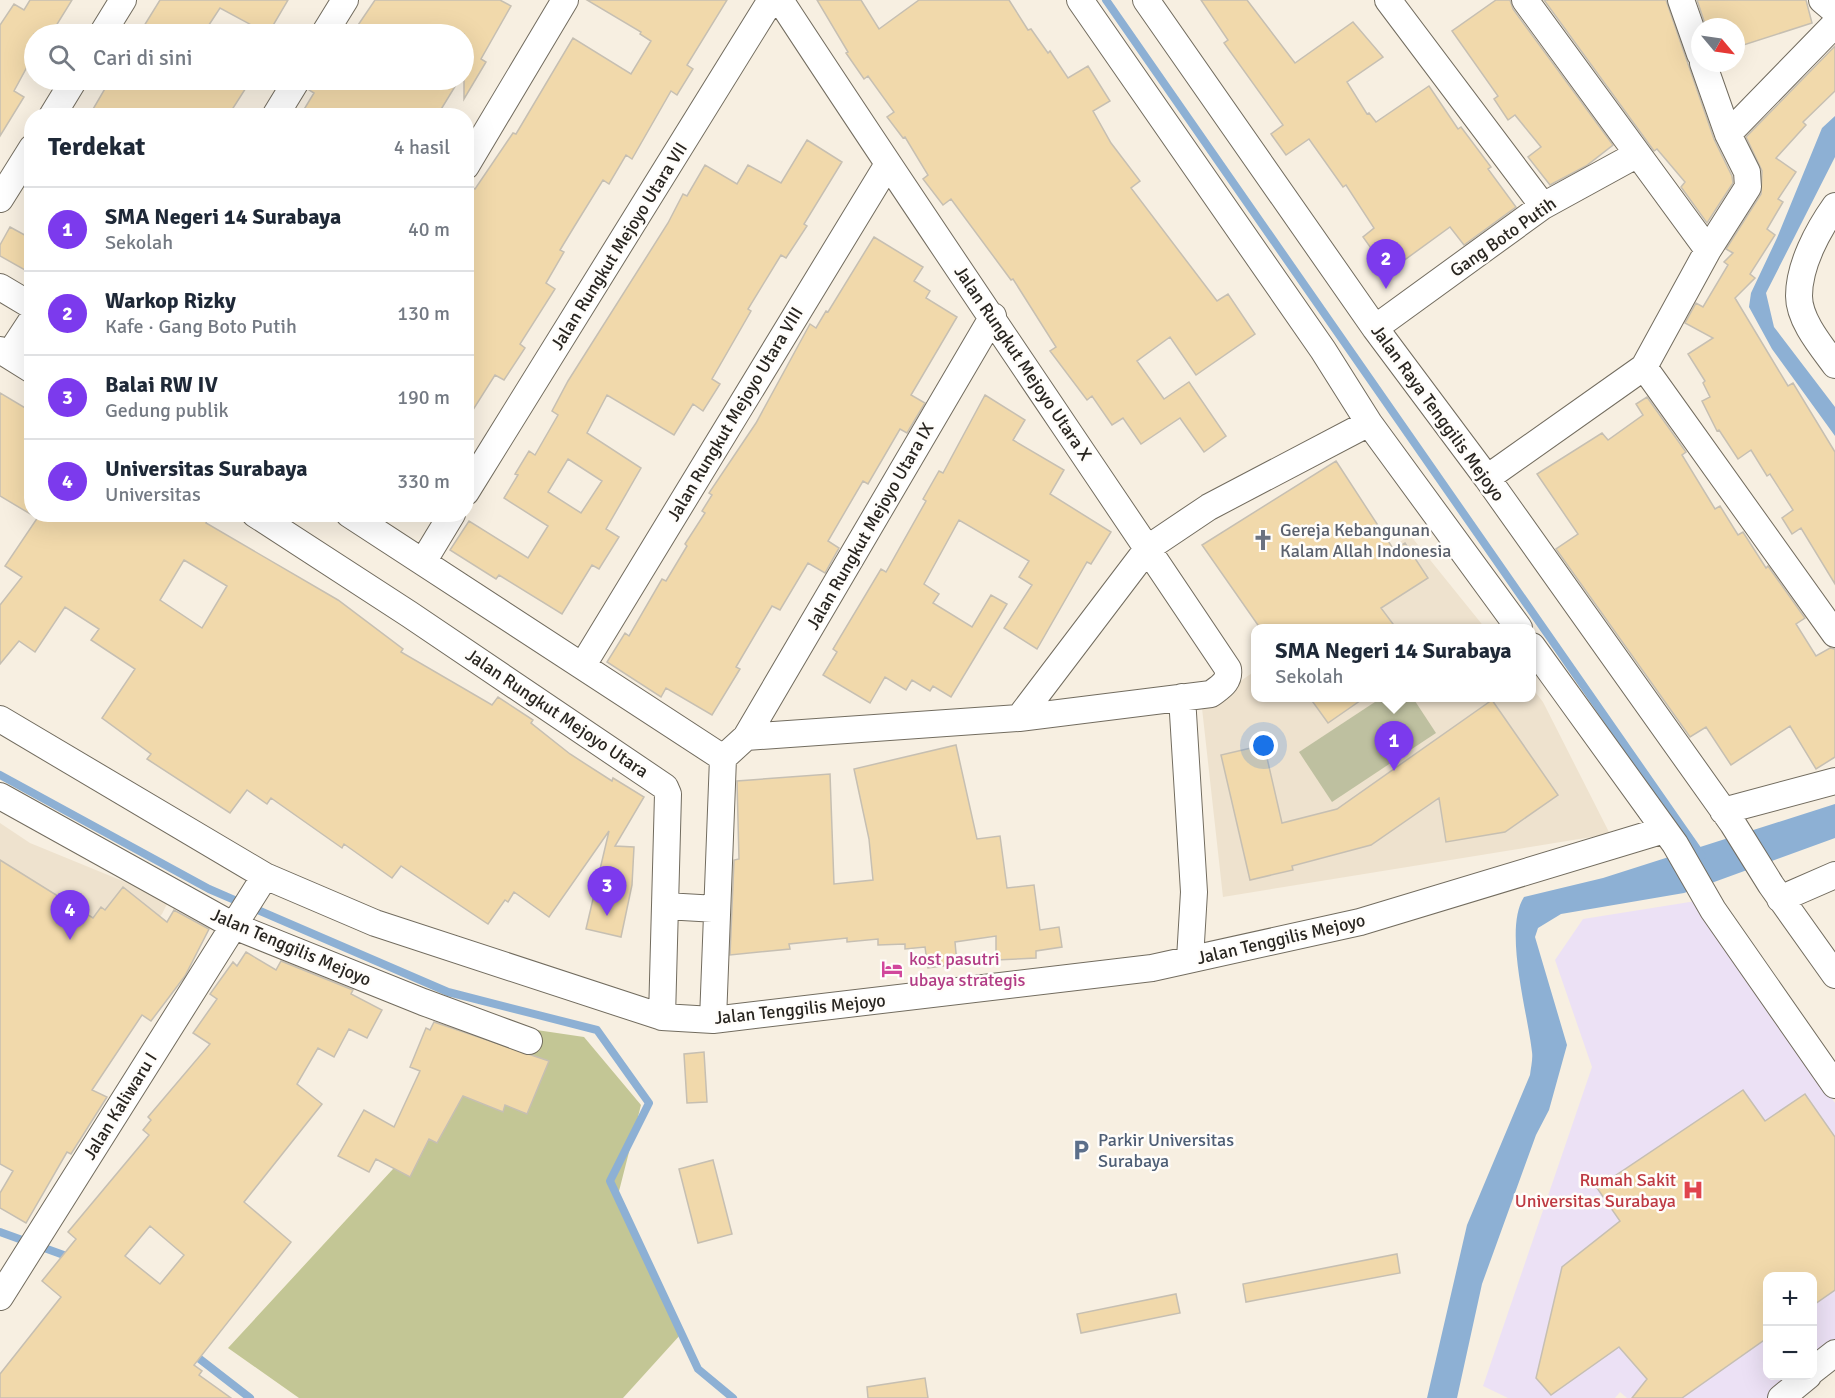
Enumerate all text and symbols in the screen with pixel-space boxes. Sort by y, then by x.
north arrow [1691,18,1745,72]
search box [24,24,474,90]
icon: search [45,41,78,74]
text: Cari di sini [93,44,193,71]
text: Terdekat [48,131,145,163]
text: 4 hasil [394,135,450,160]
street label: Jalan Rungkut Mejoyo Utara VII [546,138,692,354]
street label: Gang Boto Putih [1446,192,1560,282]
text: SMA Negeri 14 Surabaya [105,203,341,230]
text: 1 [62,217,73,242]
text: 40 m [408,217,450,242]
text: Sekolah [105,230,173,255]
pin: 2 [1366,240,1406,289]
street label: Jalan Rungkut Mejoyo Utara X [950,261,1097,465]
text: Warkop Rizky [105,287,236,314]
text: 2 [62,301,73,326]
text: 130 m [397,301,450,326]
street label: Jalan Rungkut Mejoyo Utara VIII [662,303,808,525]
text: Kafe · Gang Boto Putih [105,314,297,339]
street label: Jalan Raya Tenggilis Mejoyo [1367,320,1509,506]
text: Balai RW IV [105,371,218,398]
text: 3 [62,385,73,410]
text: 190 m [397,385,450,410]
text: Gedung publik [105,398,229,423]
street label: Jalan Rungkut Mejoyo Utara IX [802,418,939,633]
text: Universitas Surabaya [105,455,308,482]
text: 4 [62,469,73,494]
text: 330 m [397,469,450,494]
text: Universitas [105,482,201,507]
place label: Gereja Kebangunan Kalam Allah Indonesia [1280,519,1451,562]
church icon: Gereja Kebangunan Kalam Allah Indonesia [1251,528,1275,552]
popup [1251,624,1536,702]
text: SMA Negeri 14 Surabaya [1275,637,1512,664]
street label: Jalan Rungkut Mejoyo Utara [461,644,653,782]
text: Sekolah [1275,664,1343,689]
pin: 1 [1374,722,1414,771]
your location [1249,731,1278,760]
pin: 3 [588,866,626,916]
pin: 4 [50,890,90,940]
street label: Jalan Tenggilis Mejoyo [208,903,374,991]
street label: Jalan Tenggilis Mejoyo [1195,909,1367,969]
place label: kost pasutri ubaya strategis [909,948,1026,991]
hotel icon: kost pasutri ubaya strategis [880,957,904,981]
street label: Jalan Tenggilis Mejoyo [713,989,887,1029]
street label: Jalan Kaliwaru I [78,1048,162,1164]
place label: Parkir Universitas Surabaya [1098,1129,1234,1172]
parking icon: Parkir Universitas Surabaya [1069,1138,1093,1162]
place label: Rumah Sakit Universitas Surabaya [1515,1169,1676,1212]
hospital icon: Rumah Sakit Universitas Surabaya [1681,1178,1705,1202]
map controls [1763,1272,1817,1380]
button: + [1763,1272,1817,1326]
button: − [1763,1326,1817,1380]

